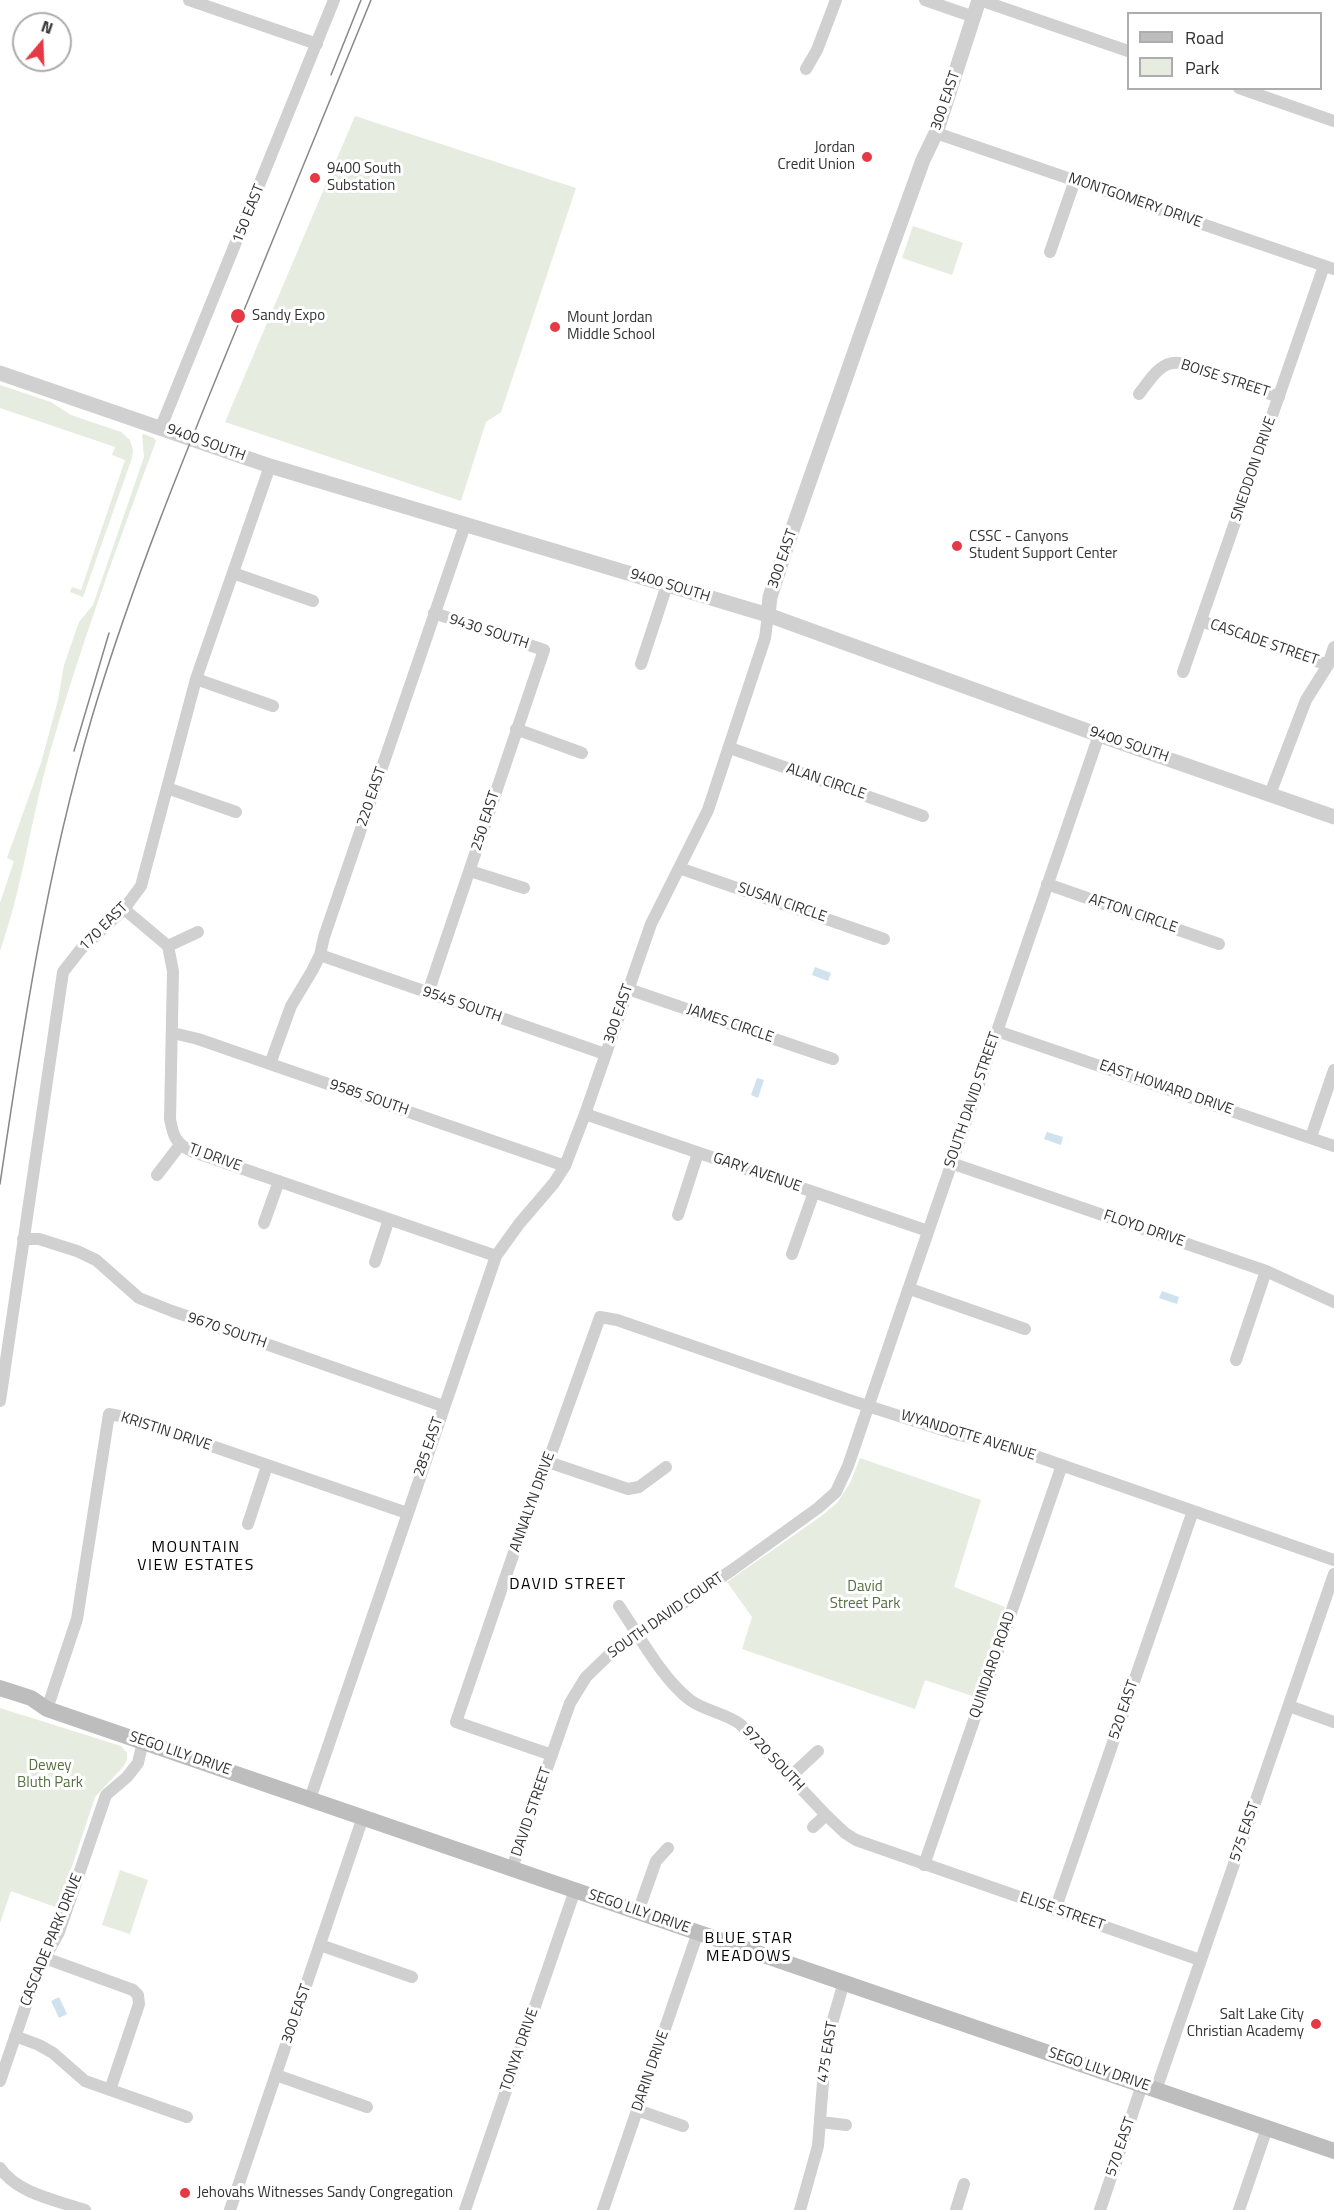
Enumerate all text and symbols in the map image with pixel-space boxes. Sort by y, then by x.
north arrow [12,12,72,72]
legend [1127,12,1322,90]
text: N [38,14,56,40]
text: Road [1185,24,1224,51]
text: Park [1185,54,1219,81]
street label: 300 EAST [927,69,965,133]
place label: Jordan Credit Union [778,139,855,174]
marker: Jordan Credit Union [860,150,874,164]
place label: 9400 South Substation [327,160,401,195]
street label: MONTGOMERY DRIVE [1066,170,1204,232]
marker: 9400 South Substation [308,171,322,185]
street label: 150 EAST [229,182,269,246]
marker: Sandy Expo [229,307,247,325]
place label: Sandy Expo [252,307,325,325]
place label: Mount Jordan Middle School [567,309,655,344]
marker: Mount Jordan Middle School [548,320,562,334]
street label: BOISE STREET [1178,356,1272,402]
street label: SNEDDON DRIVE [1228,415,1280,523]
street label: 9400 SOUTH [164,420,248,466]
street label: 300 EAST [764,527,802,591]
place label: CSSC - Canyons Student Support Center [969,528,1118,563]
marker: CSSC - Canyons Student Support Center [950,539,964,553]
street label: 9400 SOUTH [628,565,712,607]
street label: 9430 SOUTH [447,611,531,653]
street label: CASCADE STREET [1208,616,1320,670]
street label: 9400 SOUTH [1087,723,1171,767]
street label: ALAN CIRCLE [784,760,868,804]
street label: 220 EAST [353,765,391,829]
street label: 250 EAST [468,789,504,853]
street label: SUSAN CIRCLE [735,879,829,927]
street label: AFTON CIRCLE [1086,890,1180,938]
street label: 170 EAST [76,899,132,955]
street label: 300 EAST [600,982,638,1046]
street label: 9545 SOUTH [420,983,504,1027]
street label: JAMES CIRCLE [684,1001,776,1047]
street label: SOUTH DAVID STREET [941,1030,1005,1170]
street label: EAST HOWARD DRIVE [1097,1057,1235,1119]
street label: 9585 SOUTH [327,1076,411,1120]
street label: TJ DRIVE [186,1140,244,1176]
street label: GARY AVENUE [711,1149,803,1197]
street label: FLOYD DRIVE [1101,1207,1187,1251]
street label: 9670 SOUTH [185,1309,269,1353]
street label: WYANDOTTE AVENUE [898,1407,1038,1465]
street label: KRISTIN DRIVE [118,1409,214,1455]
street label: 285 EAST [410,1415,448,1479]
street label: ANNALYN DRIVE [507,1450,559,1554]
district label: MOUNTAIN VIEW ESTATES [137,1538,255,1576]
street label: SOUTH DAVID COURT [605,1569,727,1663]
district label: DAVID STREET [509,1575,627,1595]
park label: David Street Park [830,1578,900,1613]
street label: QUINDARO ROAD [966,1609,1020,1721]
street label: 520 EAST [1105,1678,1143,1742]
street label: 9720 SOUTH [738,1723,808,1795]
street label: SEGO LILY DRIVE [127,1728,233,1780]
park label: Dewey Bluth Park [17,1757,83,1792]
street label: DAVID STREET [508,1765,556,1859]
street label: 575 EAST [1226,1800,1264,1864]
street label: CASCADE PARK DRIVE [17,1871,87,2009]
street label: SEGO LILY DRIVE [586,1886,692,1938]
street label: ELISE STREET [1017,1889,1107,1935]
district label: BLUE STAR MEADOWS [704,1929,794,1967]
street label: 300 EAST [278,1982,316,2046]
street label: TONYA DRIVE [497,2006,543,2094]
place label: Salt Lake City Christian Academy [1187,2006,1304,2041]
marker: Salt Lake City Christian Academy [1309,2017,1323,2031]
street label: 475 EAST [814,2020,842,2084]
street label: DARIN DRIVE [629,2028,673,2114]
street label: SEGO LILY DRIVE [1046,2044,1152,2096]
street label: 570 EAST [1102,2115,1140,2179]
place label: Jehovahs Witnesses Sandy Congregation [197,2184,453,2202]
marker: Jehovahs Witnesses Sandy Congregation [178,2186,192,2200]

